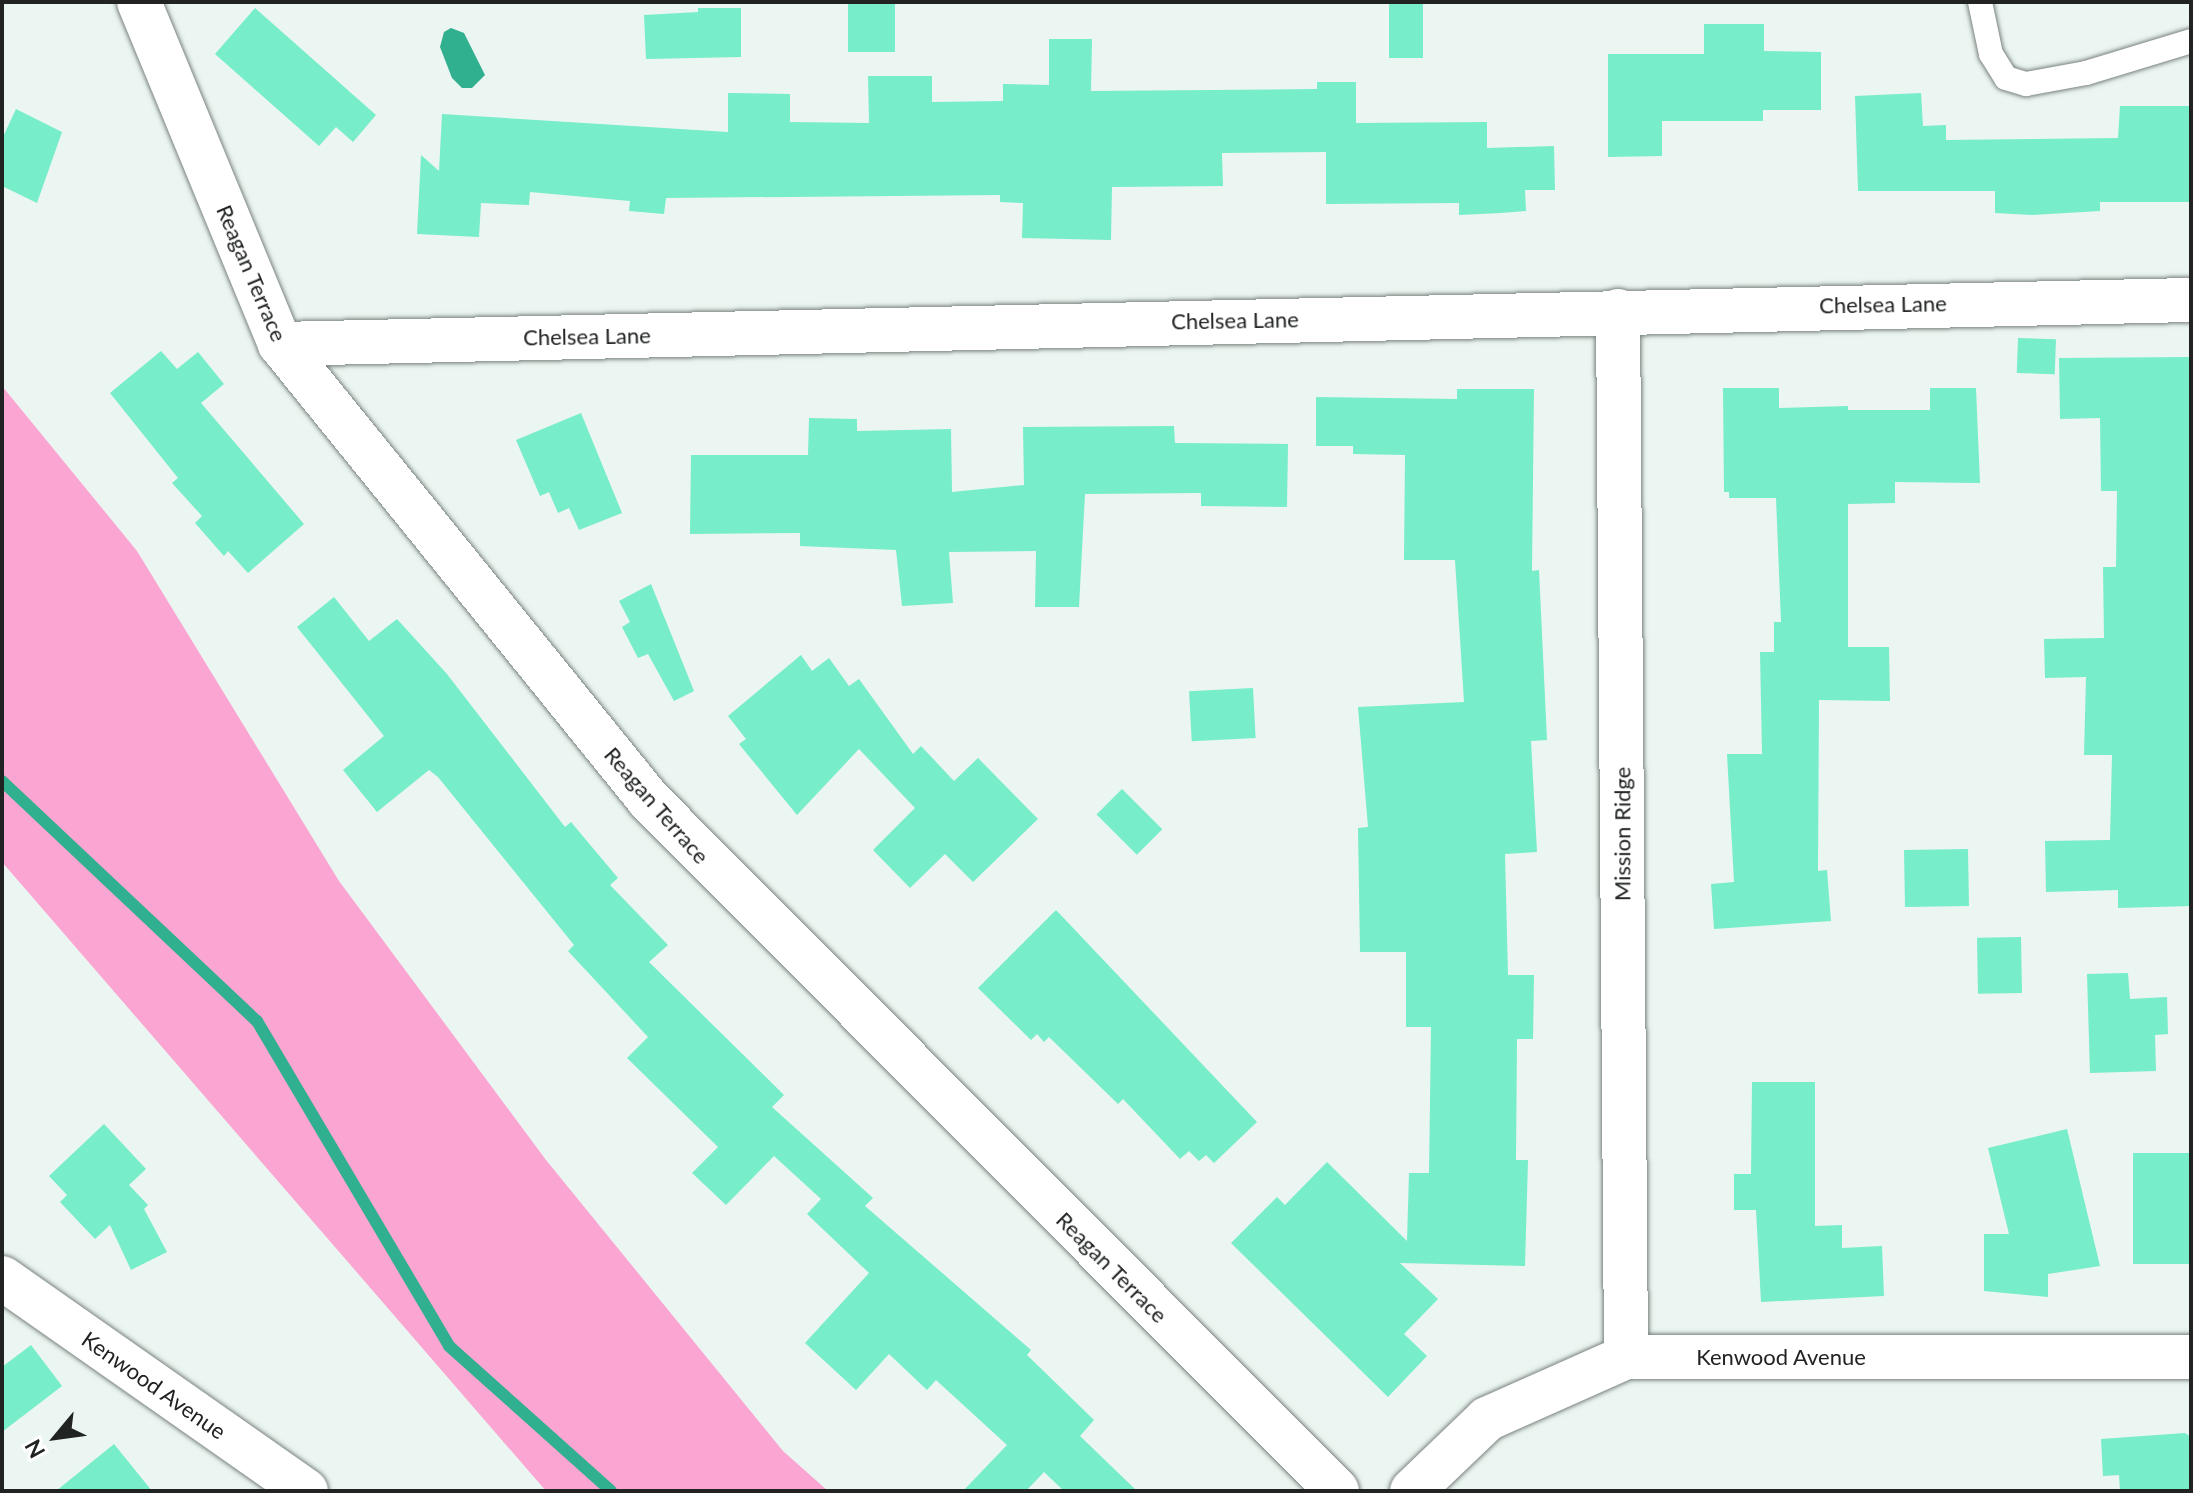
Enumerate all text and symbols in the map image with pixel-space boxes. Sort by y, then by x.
street label: Reagan Terrace [211,200,293,346]
street label: Chelsea Lane [1819,290,1947,318]
street label: Chelsea Lane [1171,306,1299,334]
street label: Chelsea Lane [523,322,651,350]
street label: Reagan Terrace [599,741,715,869]
street label: Mission Ridge [1609,767,1635,901]
street label: Reagan Terrace [1051,1206,1173,1328]
street label: Kenwood Avenue [77,1325,231,1445]
street label: Kenwood Avenue [1696,1344,1866,1370]
north arrow [16,1397,96,1477]
text: N [19,1435,50,1463]

